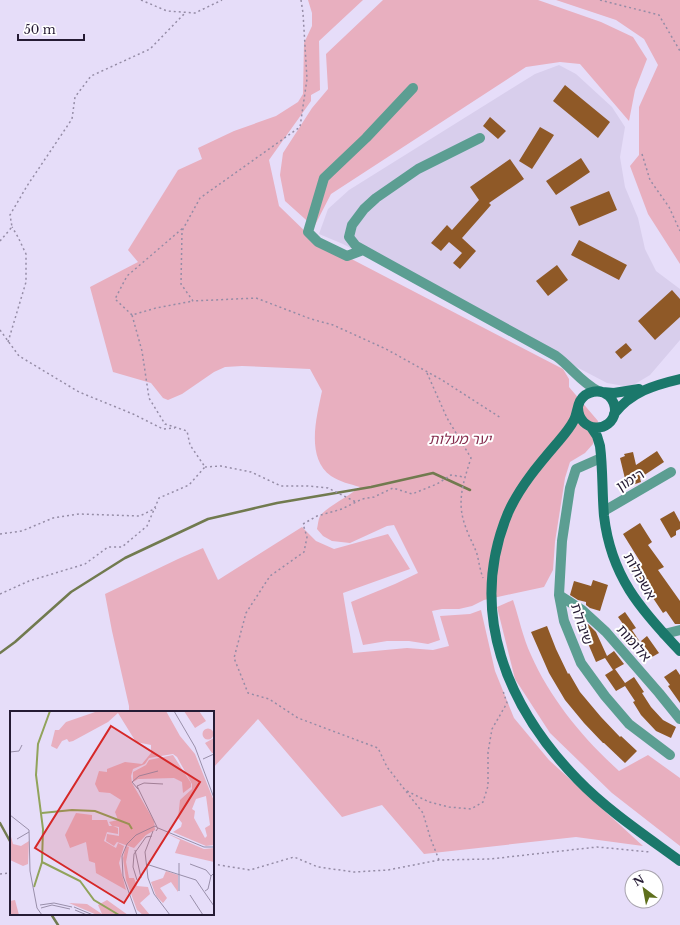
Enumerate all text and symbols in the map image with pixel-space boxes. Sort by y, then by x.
scale bar [18,16,84,42]
text: 50 m [24,22,56,37]
park label: יער מעלות [429,430,493,448]
street label: רימון [613,465,647,495]
street label: אשכולות [620,549,660,603]
street label: שיבולת [567,601,597,647]
street label: אלומות [613,621,655,665]
inset map [10,711,214,915]
north arrow [624,869,664,909]
text: N [631,871,647,889]

